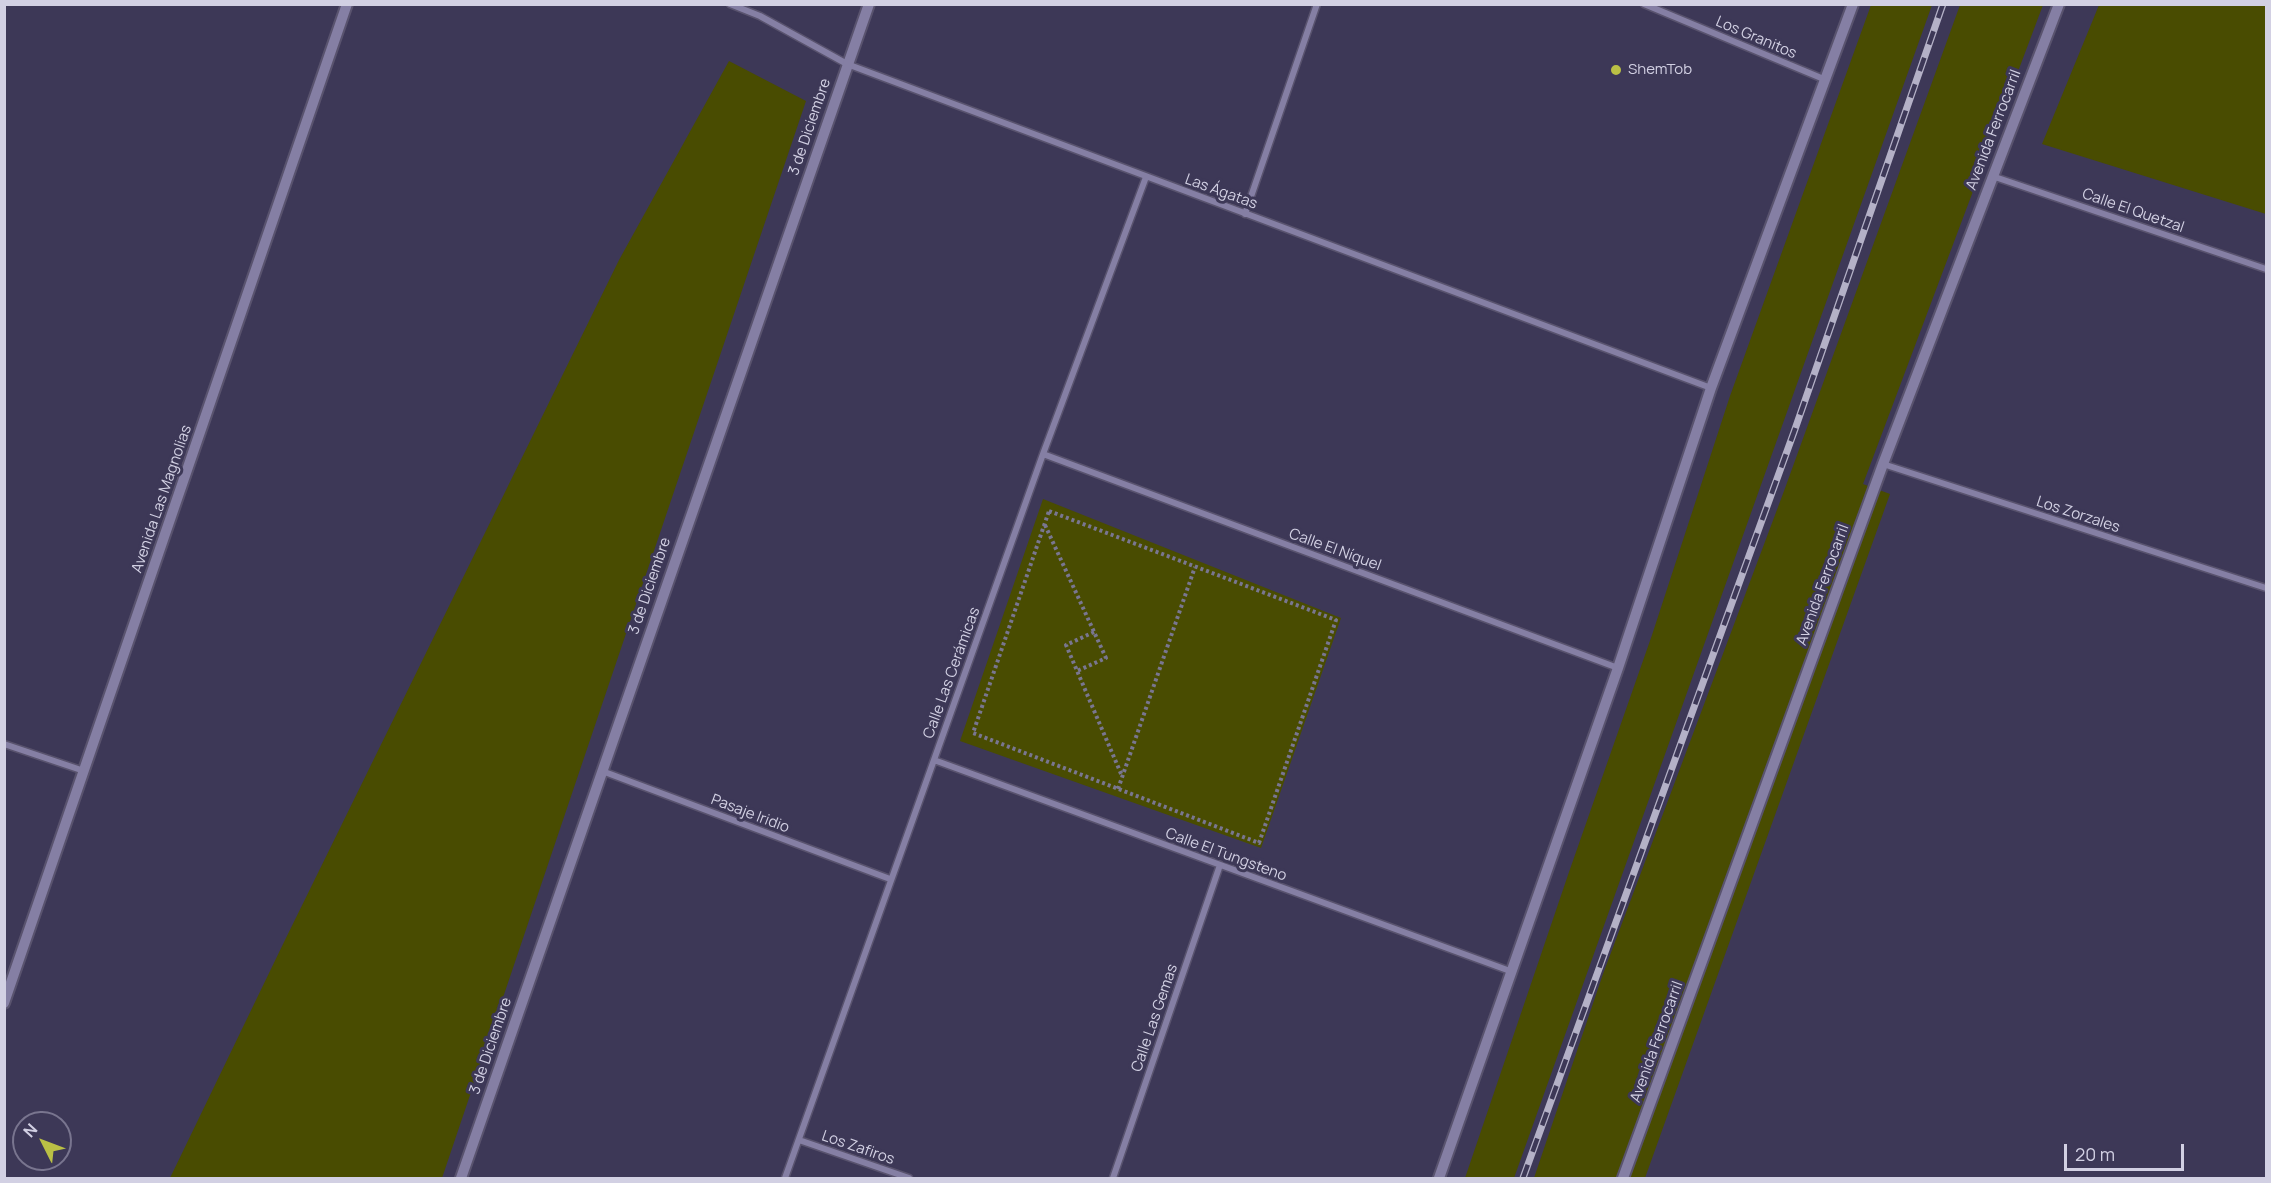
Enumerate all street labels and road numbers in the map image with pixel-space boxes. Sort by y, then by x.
street label: Los Granitos [1713,13,1799,63]
street label: Avenida Ferrocarril [1963,67,2025,193]
street label: 3 de Diciembre [785,76,835,178]
street label: Las Ágatas [1182,171,1260,213]
street label: Calle El Quetzal [2080,185,2186,237]
street label: Avenida Las Magnolias [128,423,196,575]
street label: Los Zorzales [2034,493,2122,537]
street label: Avenida Ferrocarril [1793,522,1853,648]
street label: Calle El Níquel [1286,525,1384,575]
street label: 3 de Diciembre [625,535,675,637]
street label: Calle Las Cerámicas [920,605,984,741]
street label: Pasaje Iridio [708,791,792,837]
street label: Calle El Tungsteno [1163,825,1289,885]
street label: Calle Las Gemas [1128,962,1182,1074]
street label: Avenida Ferrocarril [1627,979,1687,1105]
street label: 3 de Diciembre [466,995,516,1097]
street label: Los Zafiros [819,1127,897,1169]

